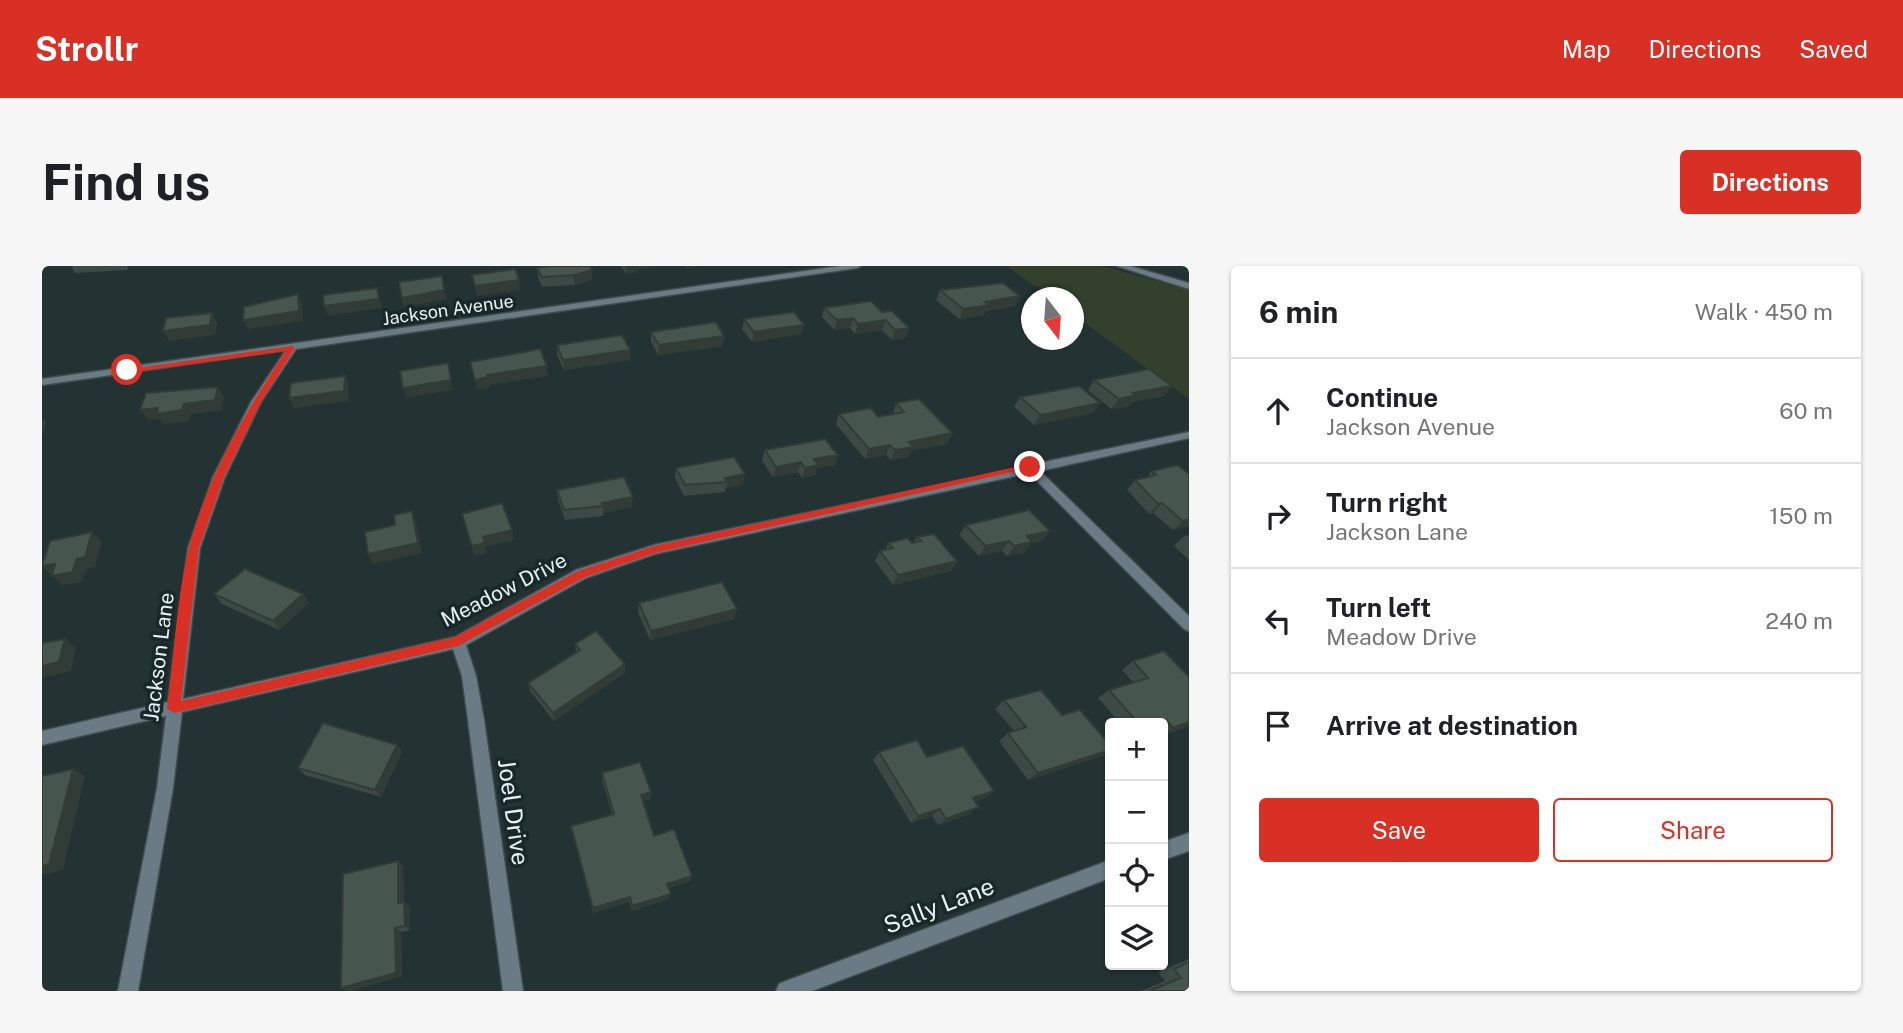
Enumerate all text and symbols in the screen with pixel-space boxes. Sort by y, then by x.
text: Strollr [35,30,138,68]
text: Map [1562,35,1611,63]
text: Directions [1649,35,1761,63]
text: Saved [1799,35,1868,63]
button: Directions [1680,150,1861,214]
text: Find us [42,153,210,211]
north arrow [1021,287,1084,350]
street label: Jackson Avenue [381,290,515,329]
text: 6 min [1259,294,1338,330]
text: Walk · 450 m [1695,298,1833,325]
route start [111,354,142,385]
text: Continue [1326,382,1438,413]
icon: ahead [1259,392,1297,430]
text: 60 m [1779,397,1833,424]
text: Jackson Avenue [1326,413,1495,440]
route end [1014,451,1045,482]
text: Turn right [1326,487,1448,518]
icon: right [1259,497,1297,535]
text: 150 m [1769,502,1833,529]
text: Jackson Lane [1326,518,1468,545]
street label: Meadow Drive [437,547,571,632]
street label: Jackson Lane [138,591,179,723]
text: Turn left [1326,592,1431,623]
icon: left [1259,602,1297,640]
text: 240 m [1765,607,1833,634]
text: Meadow Drive [1326,623,1477,650]
icon: arrive [1259,707,1297,745]
text: Arrive at destination [1326,710,1578,741]
map controls [1105,718,1168,970]
button: + [1105,718,1168,781]
street label: Joel Drive [493,757,535,867]
button: − [1105,781,1168,844]
button: Save [1259,798,1539,862]
button: Share [1553,798,1833,862]
button: locate [1105,844,1168,907]
street label: Sally Lane [880,871,998,939]
button: layers [1105,907,1168,970]

